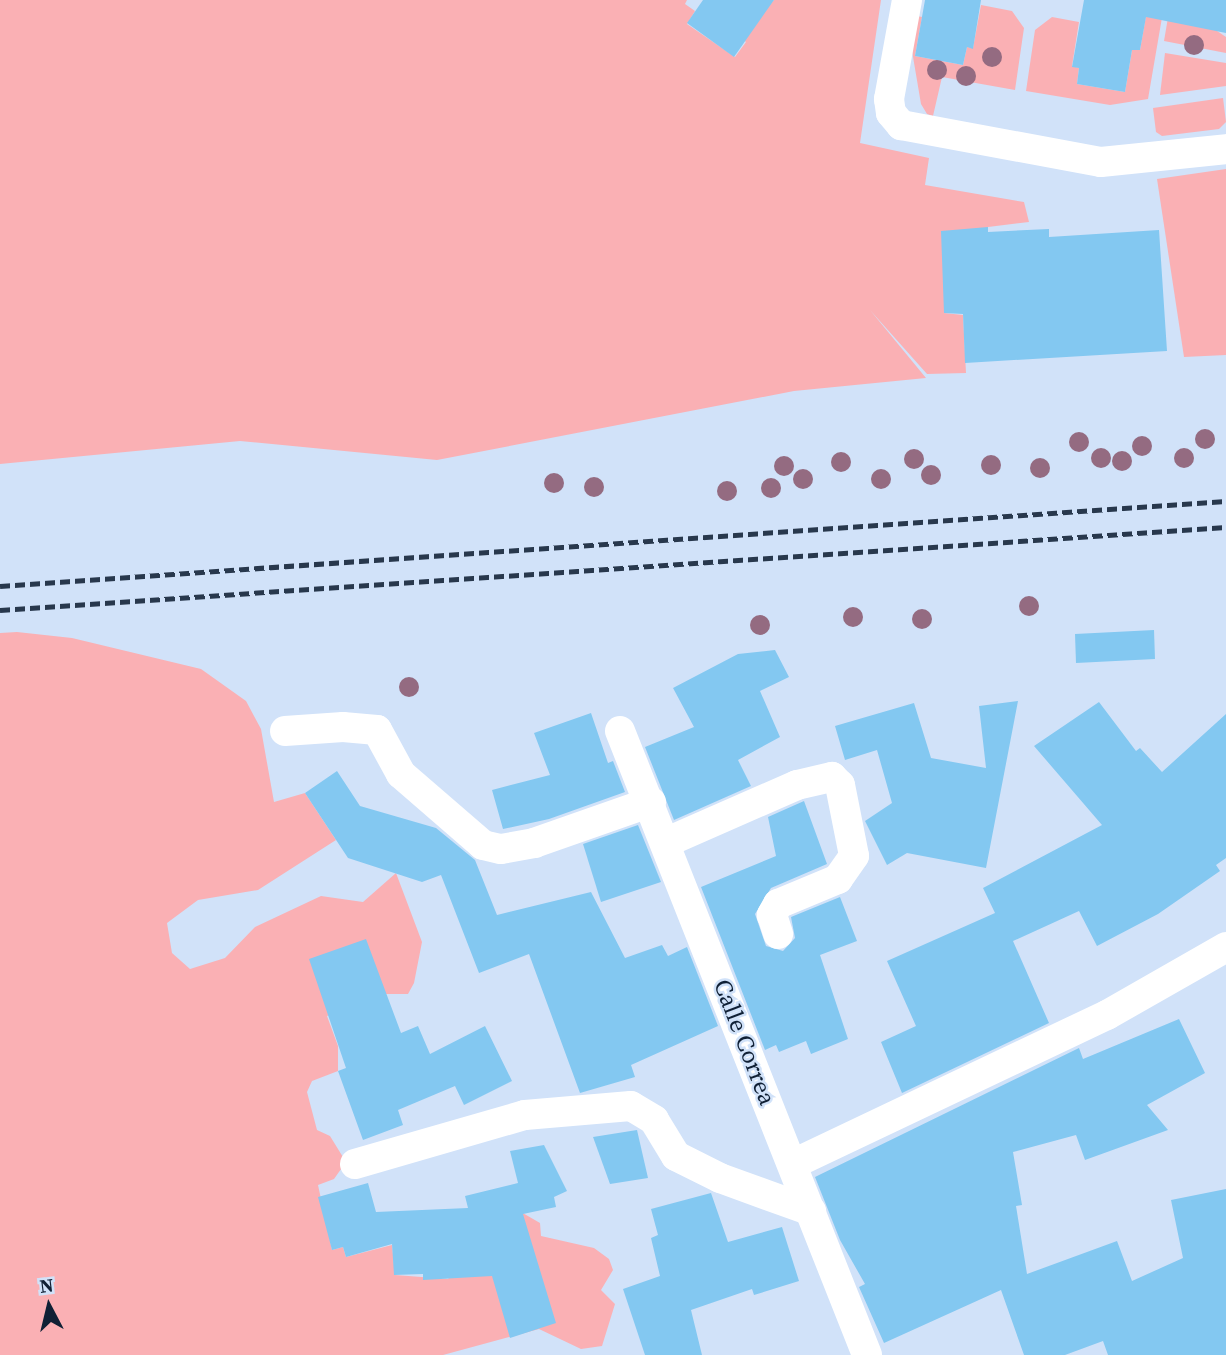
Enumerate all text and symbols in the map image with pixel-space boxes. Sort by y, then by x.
street label: Calle Correa [708,975,782,1109]
north arrow [14,1271,84,1341]
text: N [38,1271,55,1299]

